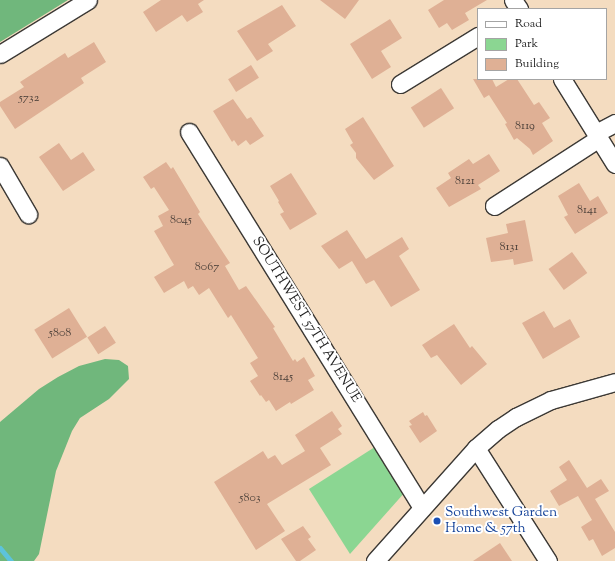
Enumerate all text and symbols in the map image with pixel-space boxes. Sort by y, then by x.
legend [477,8,607,80]
text: Road [515,15,542,33]
text: Park [515,35,538,53]
text: Building [515,55,559,73]
house number: 5732 [19,92,39,106]
house number: 8119 [515,120,535,134]
house number: 8121 [455,175,475,189]
house number: 8141 [577,204,597,218]
house number: 8045 [170,214,192,228]
street label: SOUTHWEST 57TH AVENUE [248,234,364,406]
house number: 8131 [499,241,519,255]
house number: 8067 [195,261,219,275]
house number: 5808 [49,327,71,341]
house number: 8145 [273,371,293,385]
house number: 5803 [239,492,261,506]
place label: Southwest Garden Home & 57th [445,505,557,538]
marker: Southwest Garden Home & 57th [432,516,442,526]

